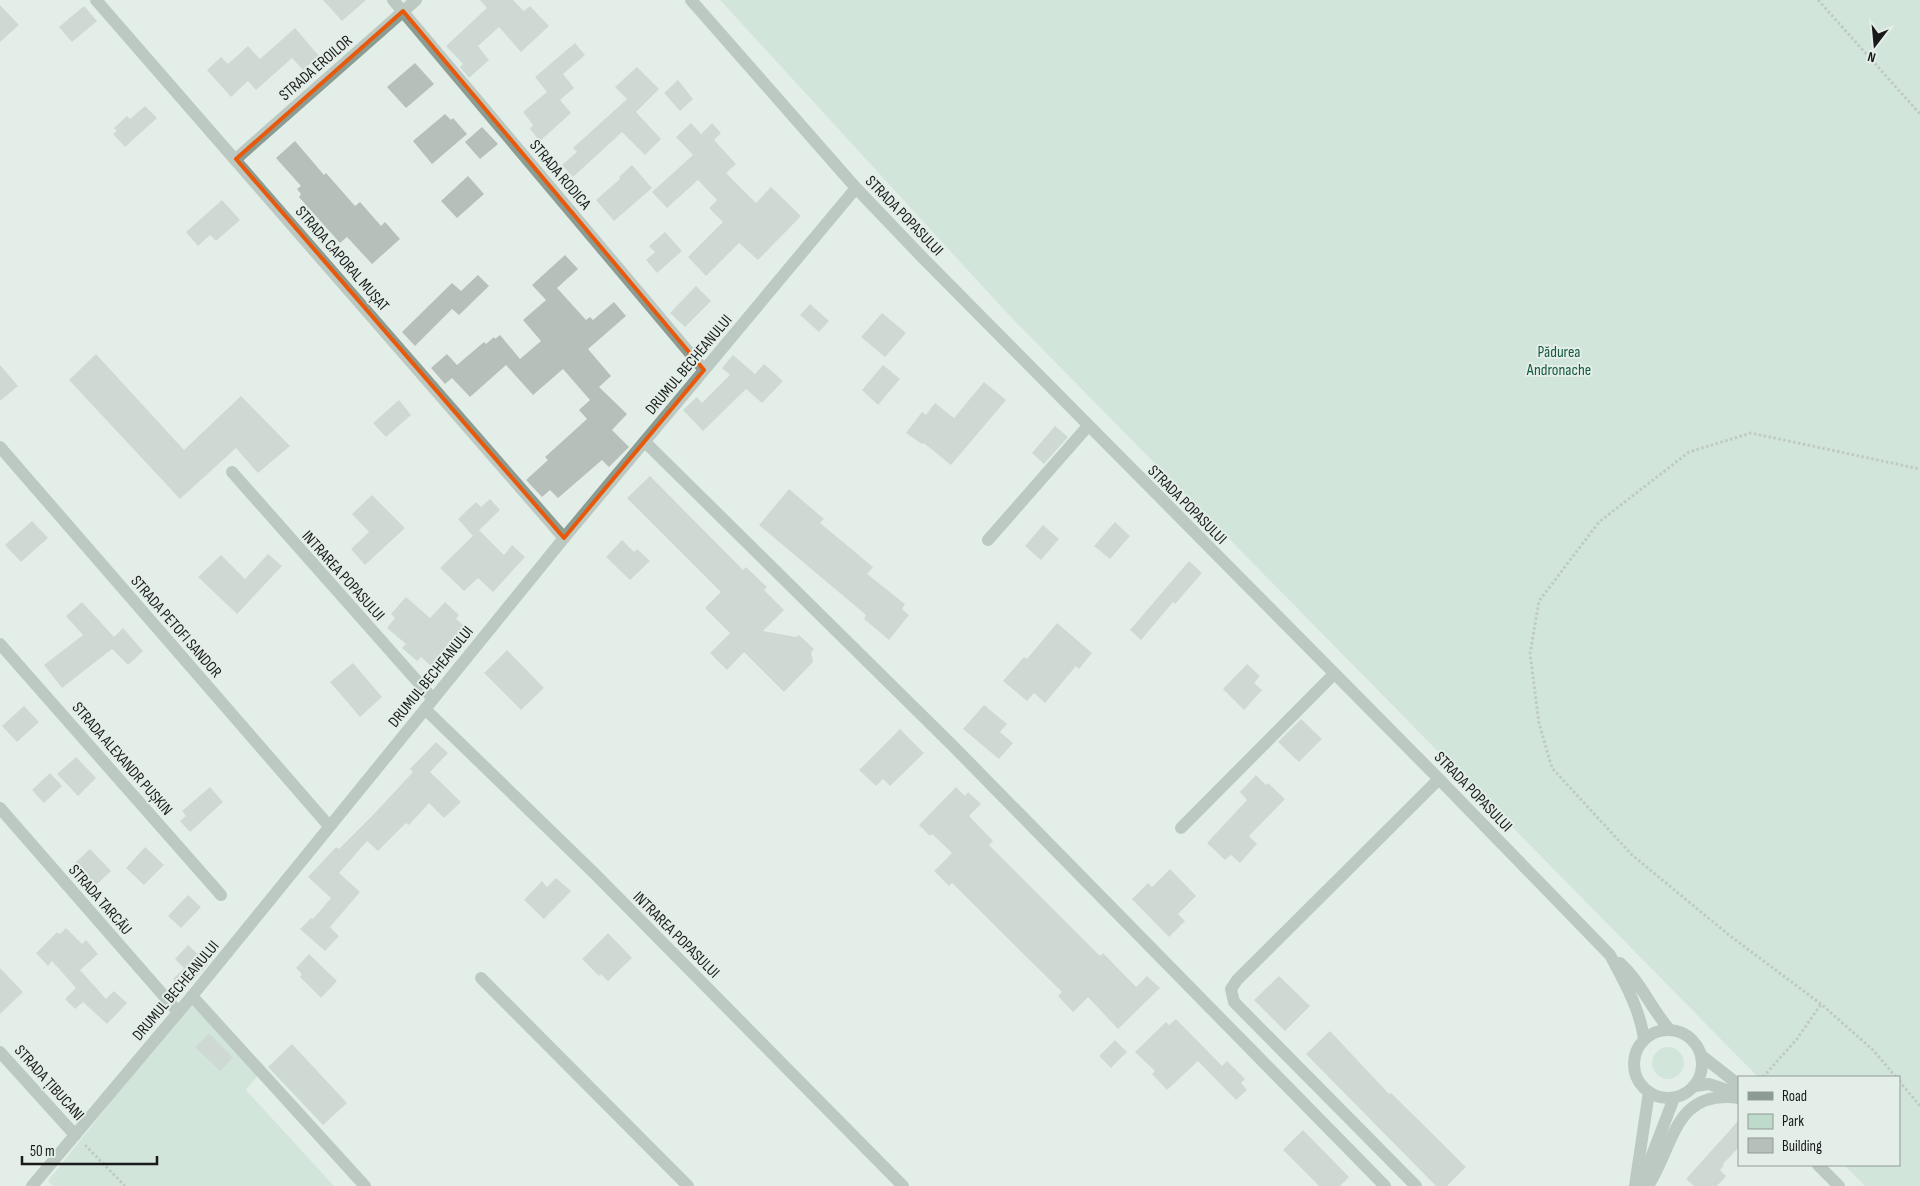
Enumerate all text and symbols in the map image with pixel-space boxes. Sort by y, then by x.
north arrow [1850,20,1900,70]
street label: STRADA EROILOR [276,31,356,105]
text: N [1866,48,1877,66]
street label: STRADA RODICA [525,136,595,214]
street label: STRADA POPASULUI [861,172,947,260]
street label: STRADA CAPORAL MUȘAT [291,202,393,316]
street label: DRUMUL BECHEANULUI [642,311,736,419]
park label: Pădurea Andronache [1526,343,1591,380]
street label: STRADA POPASULUI [1143,462,1230,549]
street label: INTRAREA POPASULUI [297,527,388,625]
street label: STRADA PETOFI SANDOR [126,572,225,682]
street label: DRUMUL BECHEANULUI [385,623,478,731]
street label: STRADA ALEXANDR PUȘKIN [68,699,176,819]
street label: STRADA POPASULUI [1430,748,1516,836]
street label: STRADA TARCĂU [64,861,136,939]
street label: INTRAREA POPASULUI [629,888,723,982]
street label: DRUMUL BECHEANULUI [129,937,223,1045]
street label: STRADA ȚIBUCANI [10,1041,88,1125]
legend [1738,1076,1900,1166]
text: Road [1782,1087,1807,1106]
text: Park [1782,1112,1804,1131]
scale bar [22,1134,158,1166]
text: Building [1782,1137,1822,1156]
text: 50 m [30,1142,55,1161]

